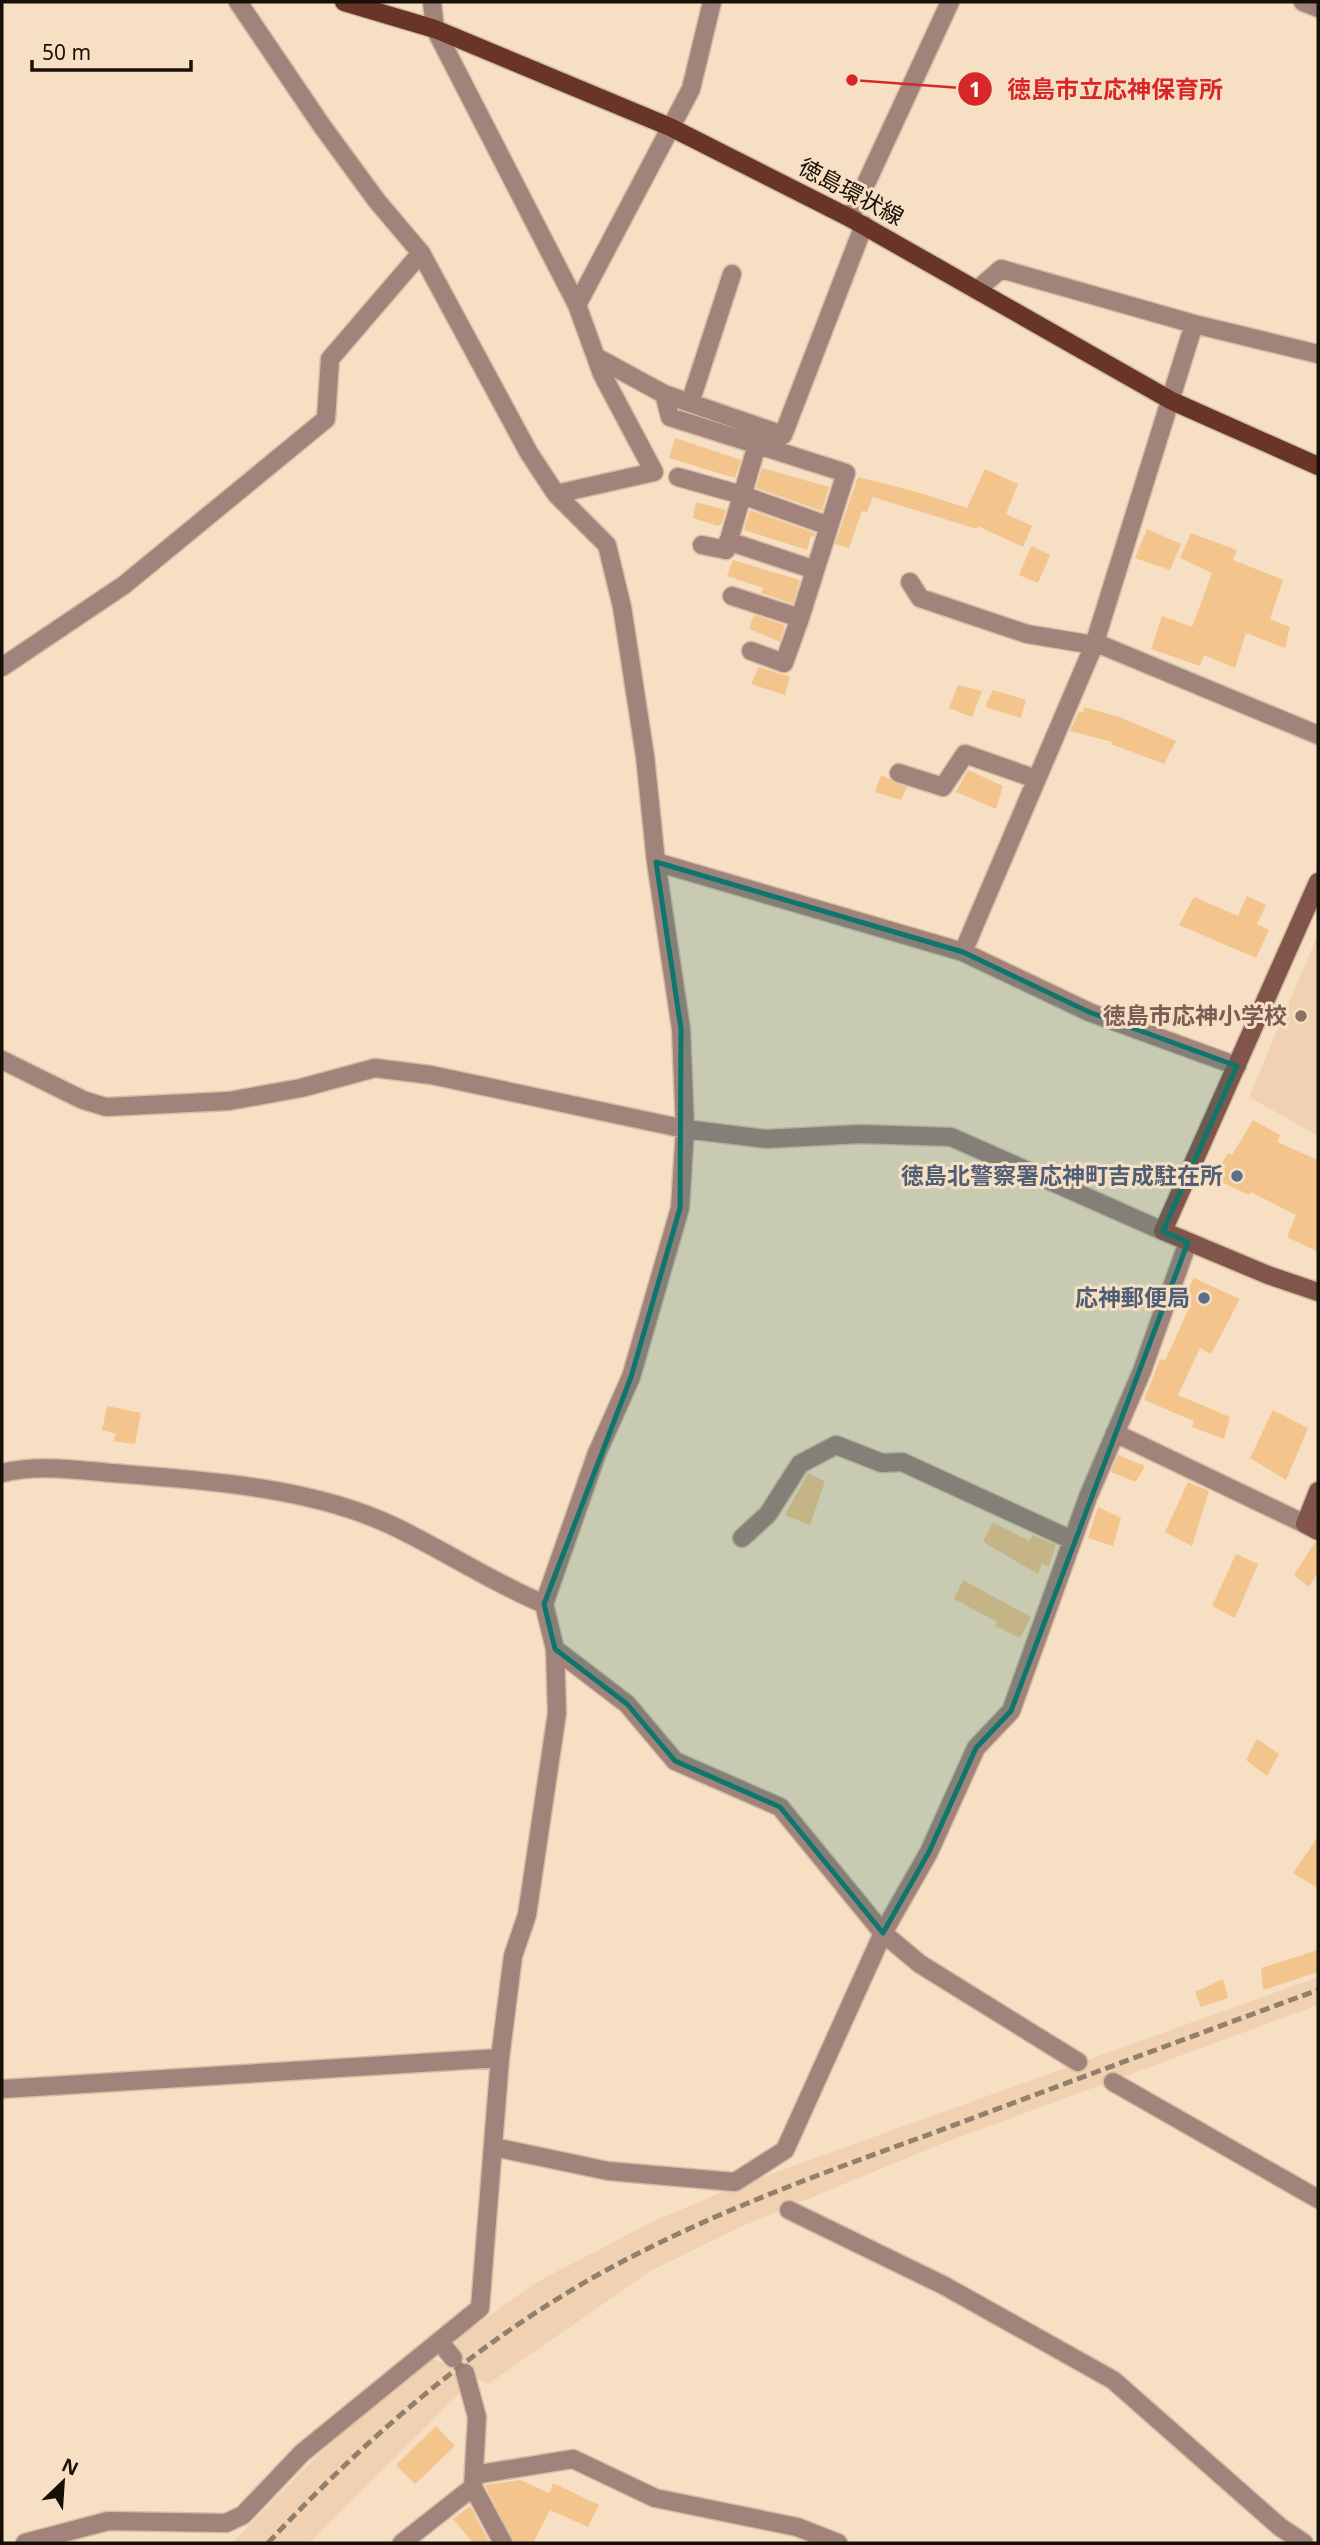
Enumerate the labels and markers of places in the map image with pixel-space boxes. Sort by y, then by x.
callout: 徳島市立応神保育所 [958,67,1237,112]
place label: 徳島市応神小学校 [1103,999,1287,1031]
marker: 徳島市応神小学校 [1293,1008,1309,1024]
place label: 徳島北警察署応神町吉成駐在所 [901,1159,1223,1191]
marker: 徳島北警察署応神町吉成駐在所 [1229,1168,1245,1184]
place label: 応神郵便局 [1075,1281,1190,1313]
marker: 応神郵便局 [1196,1290,1212,1306]

